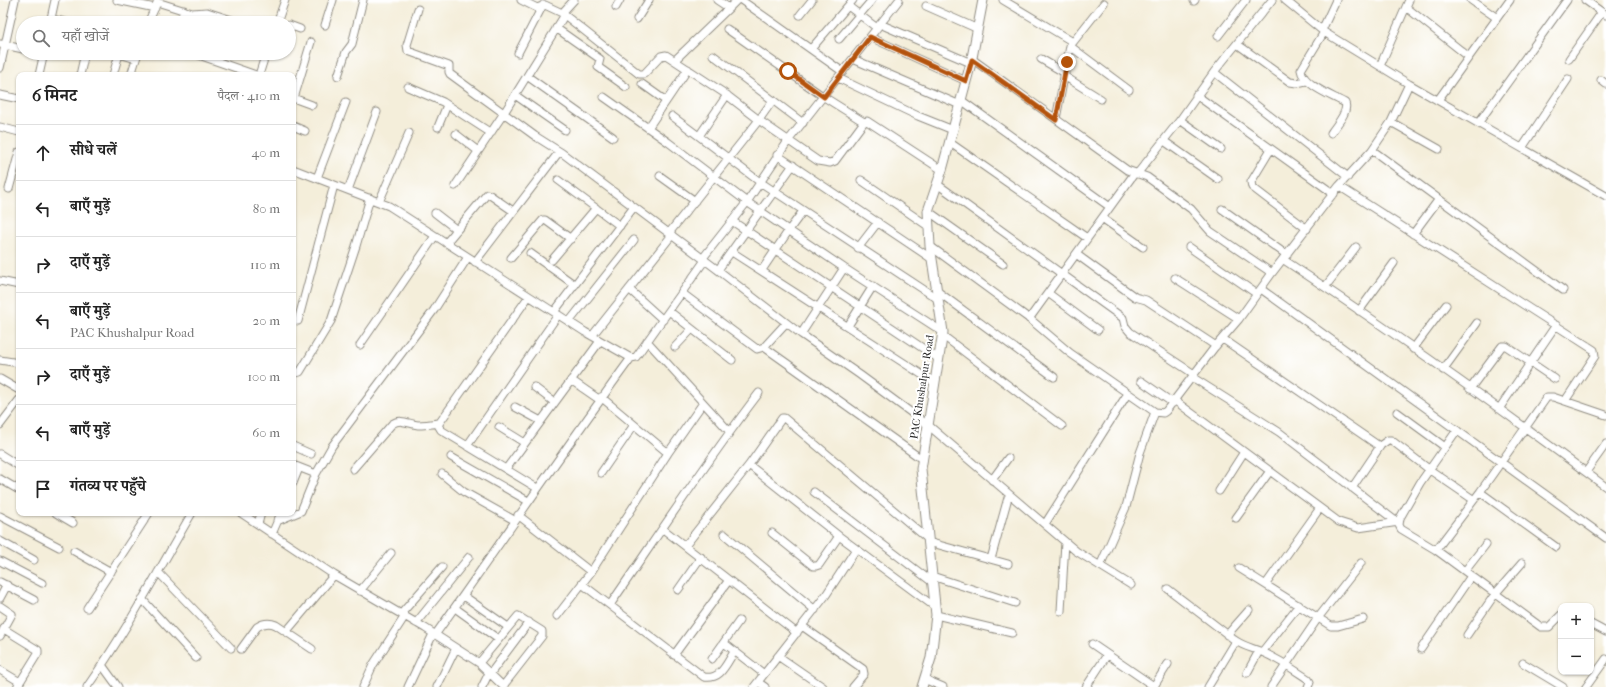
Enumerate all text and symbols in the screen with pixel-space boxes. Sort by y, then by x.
search box [16,16,296,60]
icon: search [30,27,52,49]
text: यहाँ खोजें [62,27,109,45]
route end [1058,53,1076,71]
route start [779,62,797,80]
text: 6 मिनट [32,85,77,105]
text: पैदल · 410 m [218,88,280,103]
text: सीधे चलें [70,141,117,159]
icon: ahead [32,142,54,164]
text: 40 m [252,145,280,160]
text: बाएँ मुड़ें [70,197,110,215]
icon: left [32,198,54,220]
text: 80 m [253,201,280,216]
text: दाएँ मुड़ें [70,253,110,271]
icon: right [32,254,54,276]
text: 110 m [250,257,280,272]
text: बाएँ मुड़ें [70,302,110,320]
icon: left [32,310,54,332]
text: 20 m [253,313,280,328]
text: PAC Khushalpur Road [70,325,194,340]
street label: PAC Khushalpur Road [907,333,937,440]
text: दाएँ मुड़ें [70,365,110,383]
icon: right [32,366,54,388]
text: 100 m [247,369,280,384]
text: बाएँ मुड़ें [70,421,110,439]
icon: left [32,422,54,444]
text: 60 m [252,425,280,440]
text: गंतव्य पर पहुँचे [70,477,146,495]
icon: arrive [32,478,54,500]
map controls [1558,603,1594,675]
button: + [1558,603,1594,639]
button: − [1558,639,1594,675]

